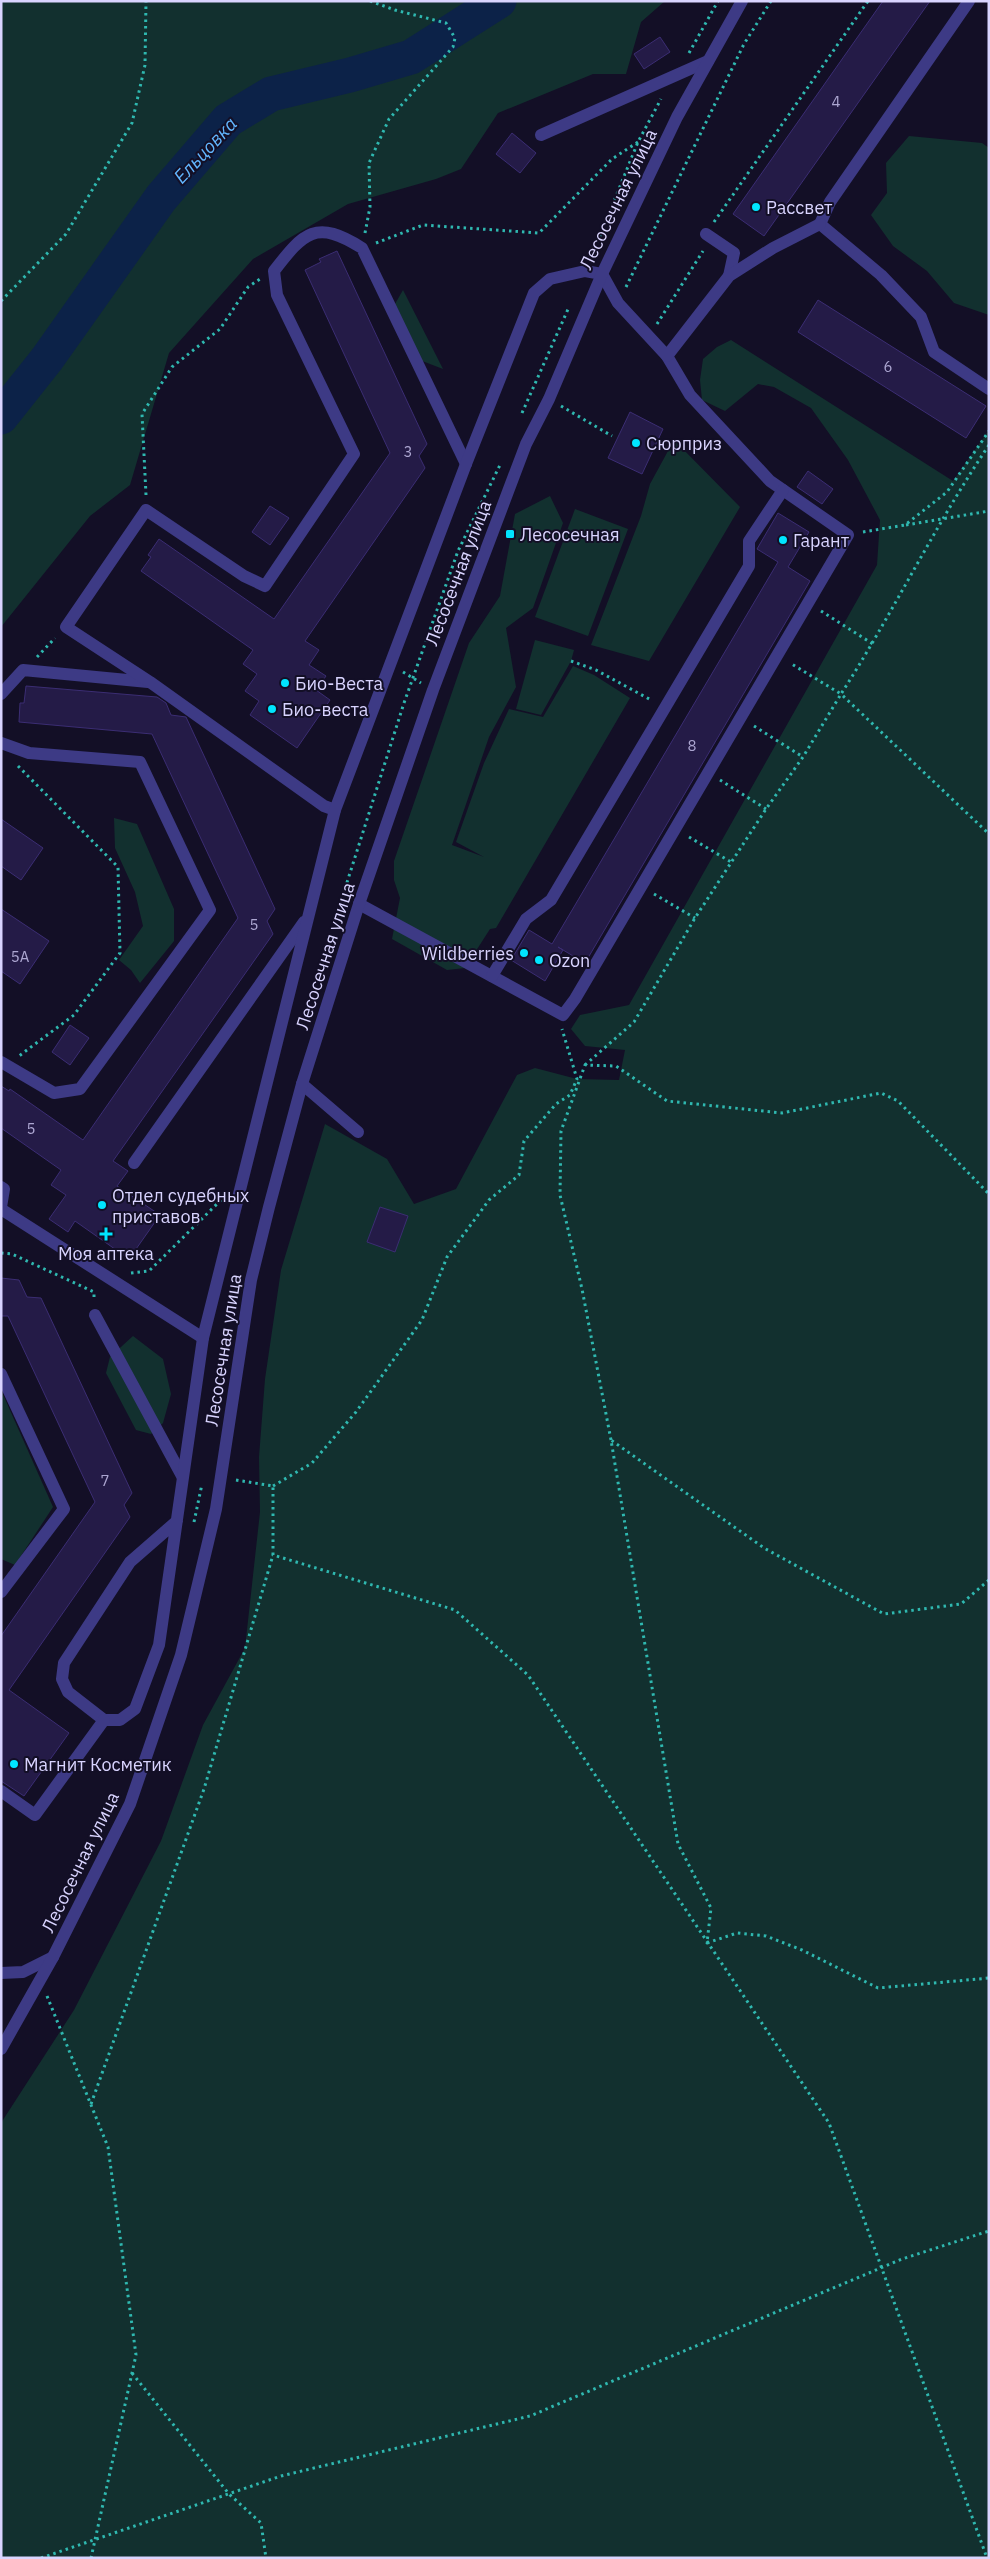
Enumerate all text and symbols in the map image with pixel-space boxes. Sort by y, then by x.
house number: 4 [831,92,841,111]
water label: Ельцовка [168,112,242,188]
street label: Лесосечная улица [574,125,662,273]
place label: Рассвет [766,196,833,219]
marker: Рассвет [750,201,762,213]
house number: 6 [883,357,893,376]
place label: Сюрприз [646,432,722,455]
marker: Сюрприз [630,437,642,449]
house number: 3 [403,442,413,461]
street label: Лесосечная улица [420,497,496,649]
place label: Лесосечная [520,523,620,546]
marker: Лесосечная [504,528,516,540]
place label: Гарант [793,529,850,552]
marker: Гарант [777,534,789,546]
place label: Био-Веста [295,672,383,695]
marker: Био-Веста [279,677,291,689]
place label: Био-веста [282,698,369,721]
marker: Био-веста [266,703,278,715]
house number: 8 [687,736,697,755]
street label: Лесосечная улица [290,879,360,1033]
house number: 5 [249,915,259,934]
place label: Wildberries [421,942,514,965]
house number: 5А [11,947,30,966]
marker: Wildberries [518,947,530,959]
place label: Ozon [549,949,590,972]
marker: Ozon [533,954,545,966]
house number: 5 [26,1119,36,1138]
place label: Отдел судебных приставов [112,1184,249,1228]
marker: Отдел судебных приставов [96,1199,108,1211]
marker: Моя аптека [100,1228,112,1240]
place label: Моя аптека [58,1242,154,1265]
street label: Лесосечная улица [200,1272,246,1428]
house number: 7 [100,1471,110,1490]
place label: Магнит Косметик [24,1753,172,1776]
marker: Магнит Косметик [8,1758,20,1770]
street label: Лесосечная улица [36,1788,124,1936]

